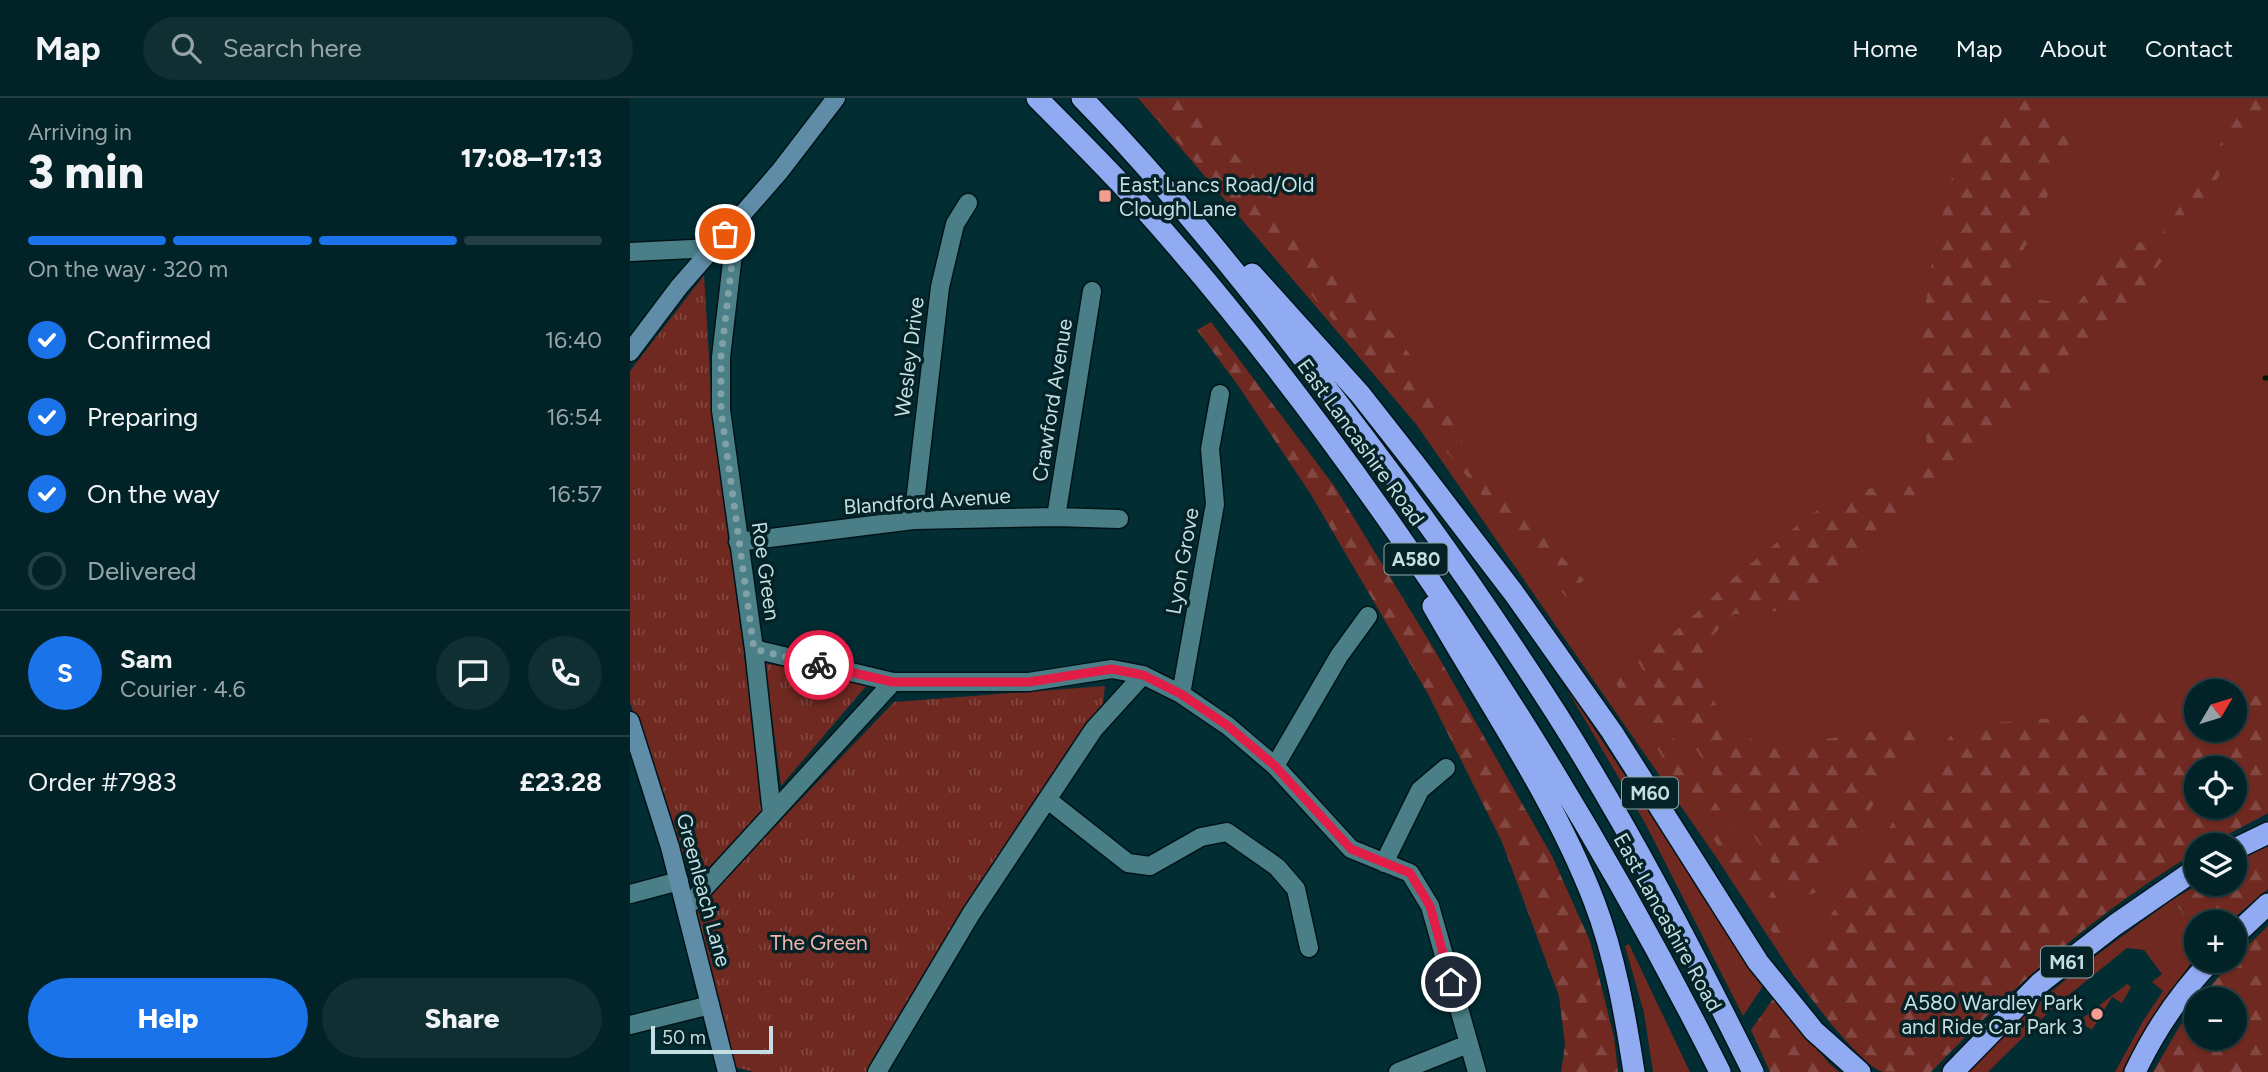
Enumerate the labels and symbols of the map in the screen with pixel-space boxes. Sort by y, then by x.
place label: East Lancs Road/Old Clough Lane [1119,172,1314,221]
marker: East Lancs Road/Old Clough Lane [1097,188,1113,204]
pin [695,204,755,264]
street label: Wesley Drive [889,295,929,419]
street label: Crawford Avenue [1027,317,1077,483]
street label: East Lancashire Road [1292,354,1430,530]
street label: Blandford Avenue [843,483,1011,519]
street label: Lyon Grove [1160,506,1204,616]
street label: Roe Green [747,520,785,622]
road number: A580 [1384,544,1448,574]
courier [784,630,854,700]
north arrow [2184,679,2247,742]
road number: M60 [1622,778,1678,808]
street label: Greenleach Lane [672,811,736,969]
street label: East Lancashire Road [1609,828,1727,1016]
park label: The Green [770,930,868,955]
road number: M61 [2041,946,2093,978]
pin [1421,952,1481,1012]
place label: A580 Wardley Park and Ride Car Park 3 [1901,990,2084,1039]
marker: A580 Wardley Park and Ride Car Park 3 [2089,1006,2105,1022]
scale bar [651,1023,774,1055]

